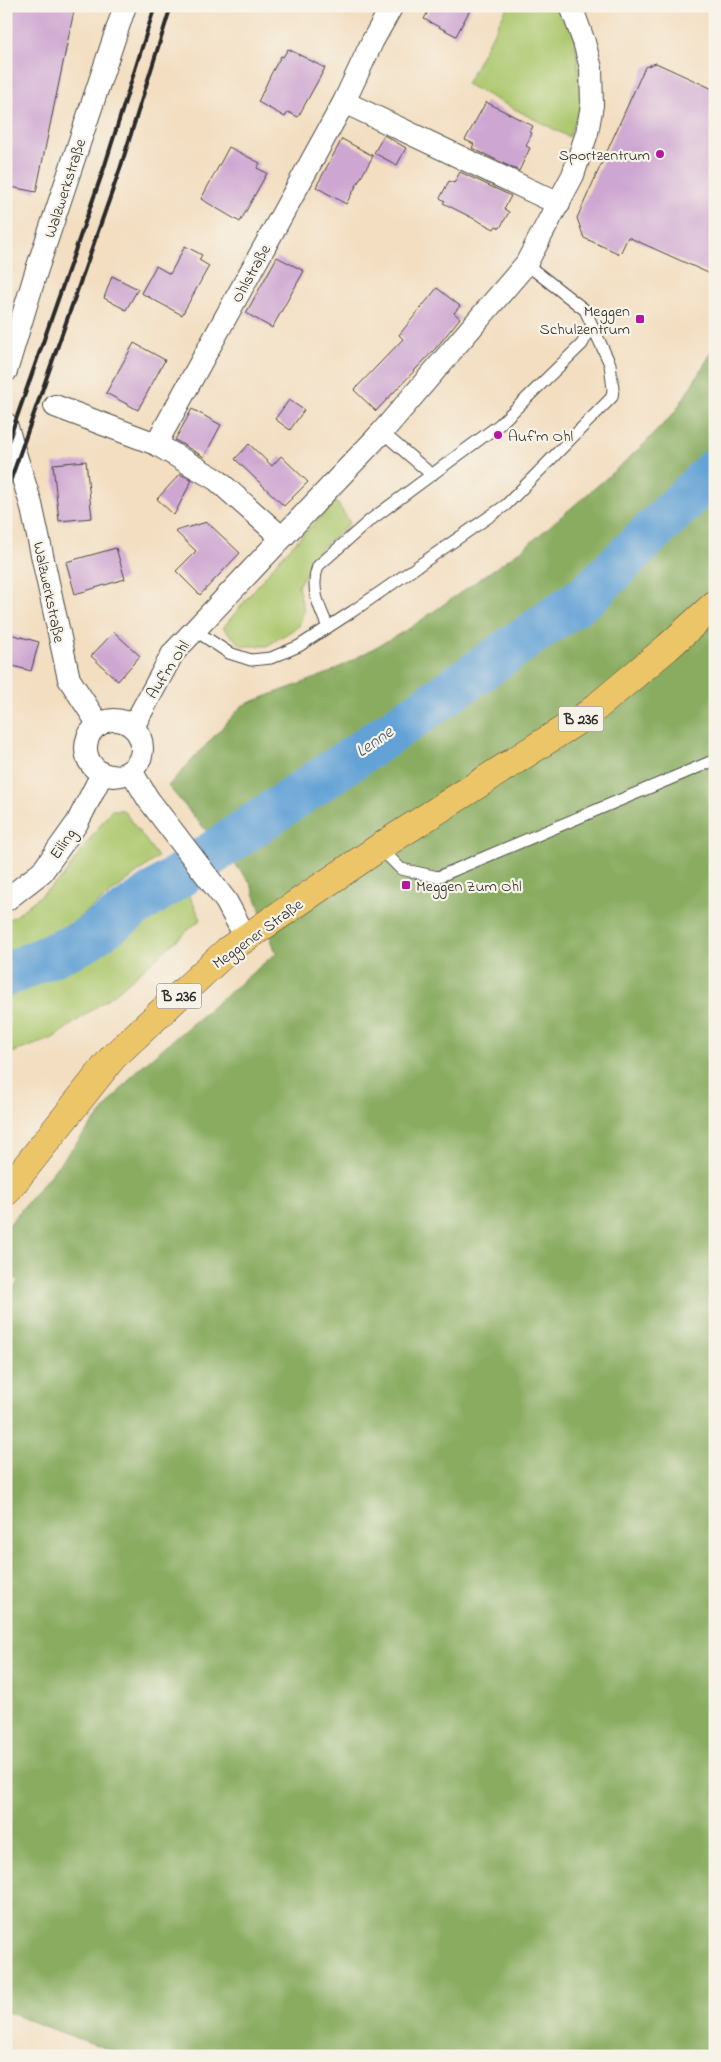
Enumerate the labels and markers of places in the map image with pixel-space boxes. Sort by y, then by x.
place label: Sportzentrum [559,144,650,168]
marker: Sportzentrum [654,148,666,160]
place label: Meggen Schulzentrum [540,300,630,342]
marker: Meggen Schulzentrum [634,313,646,325]
place label: Auf'm Ohl [508,425,574,449]
marker: Auf'm Ohl [492,429,504,441]
place label: Meggen Zum Ohl [416,875,522,899]
marker: Meggen Zum Ohl [400,879,412,891]

